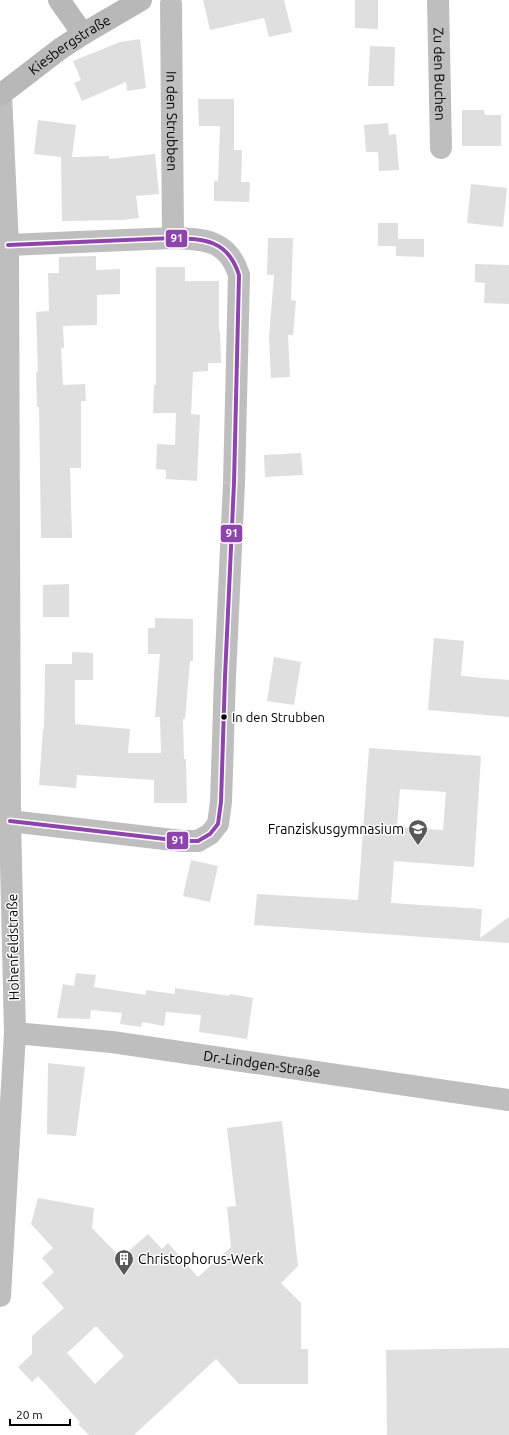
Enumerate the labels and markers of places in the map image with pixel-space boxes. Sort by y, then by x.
place label: In den Strubben [232,710,325,724]
marker: In den Strubben [219,712,229,722]
school or university icon: Franziskusgymnasium [407,818,429,846]
place label: Franziskusgymnasium [268,821,404,837]
building icon: Christophorus-Werk [113,1248,135,1276]
place label: Christophorus-Werk [138,1251,264,1267]

